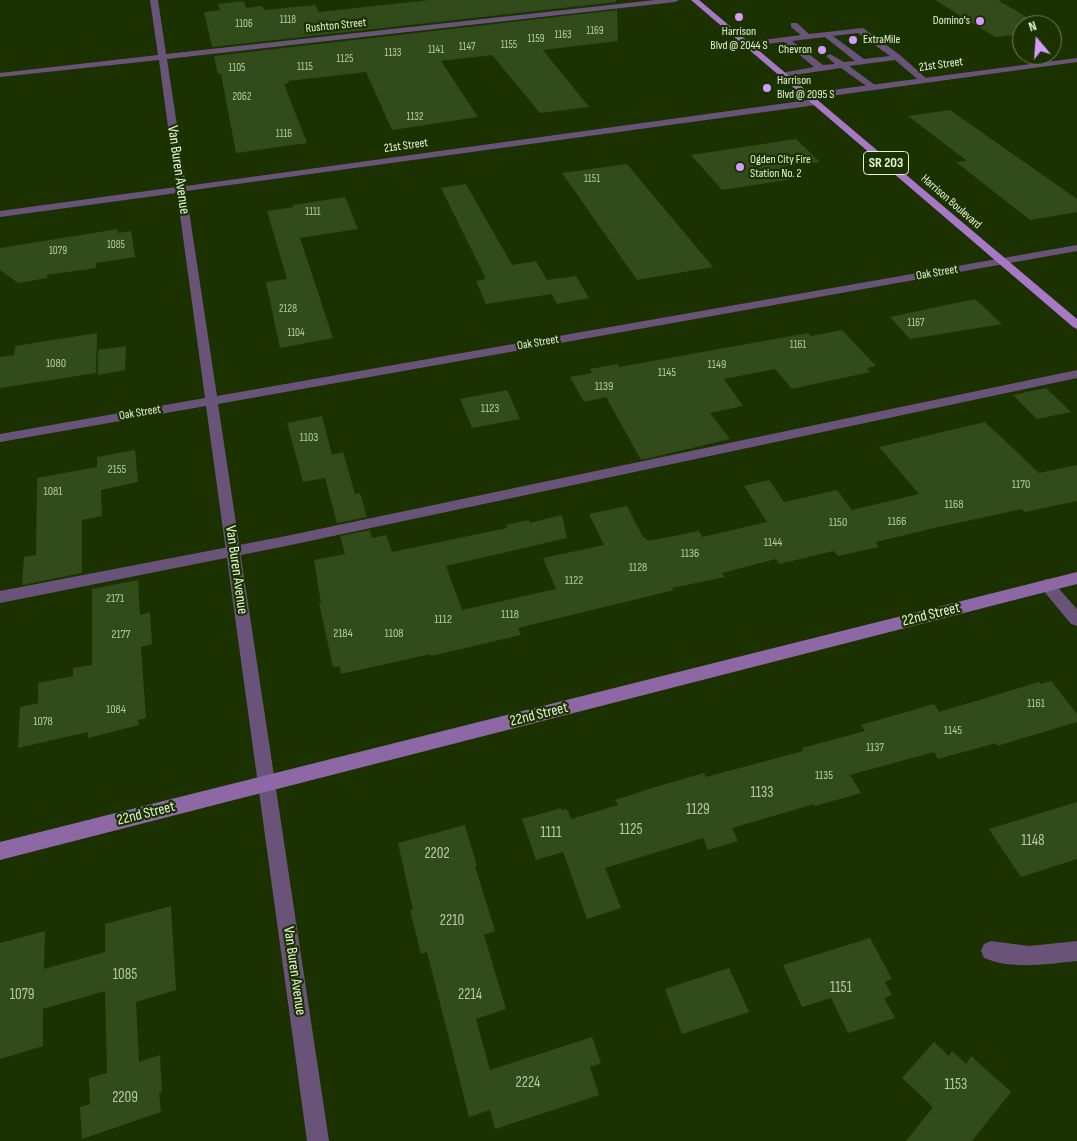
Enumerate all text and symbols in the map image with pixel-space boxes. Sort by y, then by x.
marker: Harrison Blvd @ 2044 S [733,11,745,23]
house number: 1118 [280,13,296,27]
place label: Domino's [933,14,970,28]
marker: Domino's [974,15,986,27]
north arrow [1012,15,1062,65]
street label: Rushton Street [305,16,367,36]
house number: 1106 [235,17,253,31]
text: N [1026,17,1039,35]
house number: 1169 [586,24,604,38]
place label: Harrison Blvd @ 2044 S [710,25,768,53]
house number: 1163 [554,28,572,42]
house number: 1159 [528,32,544,46]
place label: ExtraMile [863,33,900,47]
marker: ExtraMile [847,34,859,46]
house number: 1155 [501,38,517,52]
house number: 1147 [459,40,475,54]
house number: 1141 [428,43,444,57]
place label: Chevron [778,43,812,57]
marker: Chevron [816,44,828,56]
house number: 1133 [385,46,401,60]
house number: 1125 [337,52,353,66]
street label: 21st Street [918,55,964,75]
house number: 1115 [297,60,313,74]
house number: 1105 [228,61,246,75]
place label: Harrison Blvd @ 2095 S [777,74,834,102]
marker: Harrison Blvd @ 2095 S [761,82,773,94]
house number: 2062 [233,90,251,104]
house number: 1132 [407,110,423,124]
street label: Van Buren Avenue [163,124,193,216]
house number: 1116 [276,127,292,141]
street label: 21st Street [383,136,429,156]
road number: SR 203 [864,152,908,174]
place label: Ogden City Fire Station No. 2 [750,153,811,181]
marker: Ogden City Fire Station No. 2 [734,161,746,173]
house number: 1151 [584,172,600,186]
street label: Harrison Boulevard [918,172,984,232]
house number: 1111 [305,205,321,219]
house number: 1085 [107,238,125,252]
house number: 1079 [49,244,67,258]
street label: Oak Street [915,262,959,284]
house number: 2128 [279,302,297,316]
house number: 1167 [908,316,924,330]
house number: 1104 [287,326,305,340]
street label: Oak Street [516,332,560,354]
house number: 1161 [790,338,806,352]
house number: 1080 [46,357,66,371]
house number: 1149 [708,358,726,372]
house number: 1145 [658,366,676,380]
house number: 1139 [595,380,613,394]
street label: Oak Street [118,402,162,424]
house number: 1123 [481,402,499,416]
house number: 1103 [300,431,318,445]
house number: 2155 [108,463,126,477]
house number: 1170 [1012,478,1030,492]
house number: 1081 [43,485,63,499]
house number: 1168 [945,498,963,512]
house number: 1166 [888,515,906,529]
house number: 1150 [829,516,847,530]
street label: Van Buren Avenue [221,524,251,616]
house number: 1144 [764,536,782,550]
house number: 1136 [681,547,699,561]
house number: 1128 [629,561,647,575]
house number: 1122 [565,574,583,588]
house number: 2171 [106,592,124,606]
street label: 22nd Street [900,599,962,631]
house number: 1118 [501,608,519,622]
house number: 1112 [434,613,452,627]
house number: 2184 [333,627,353,641]
house number: 1108 [384,627,404,641]
house number: 2177 [112,628,130,642]
house number: 1161 [1027,697,1045,711]
street label: 22nd Street [508,699,570,731]
house number: 1084 [106,703,126,717]
house number: 1078 [33,715,53,729]
house number: 1145 [944,724,962,738]
house number: 1137 [866,741,884,755]
house number: 1135 [815,769,833,783]
house number: 1133 [750,784,774,802]
street label: 22nd Street [115,798,177,830]
house number: 1129 [686,801,710,819]
house number: 1125 [620,821,642,839]
house number: 1111 [541,824,561,842]
house number: 1148 [1021,832,1045,850]
house number: 2202 [424,845,450,863]
house number: 2210 [440,912,464,930]
street label: Van Buren Avenue [279,925,309,1017]
house number: 1085 [113,966,137,984]
house number: 1151 [830,979,852,997]
house number: 1079 [10,986,34,1004]
house number: 2214 [458,986,482,1004]
house number: 2224 [516,1074,540,1092]
house number: 1153 [945,1076,967,1094]
house number: 2209 [112,1089,138,1107]

